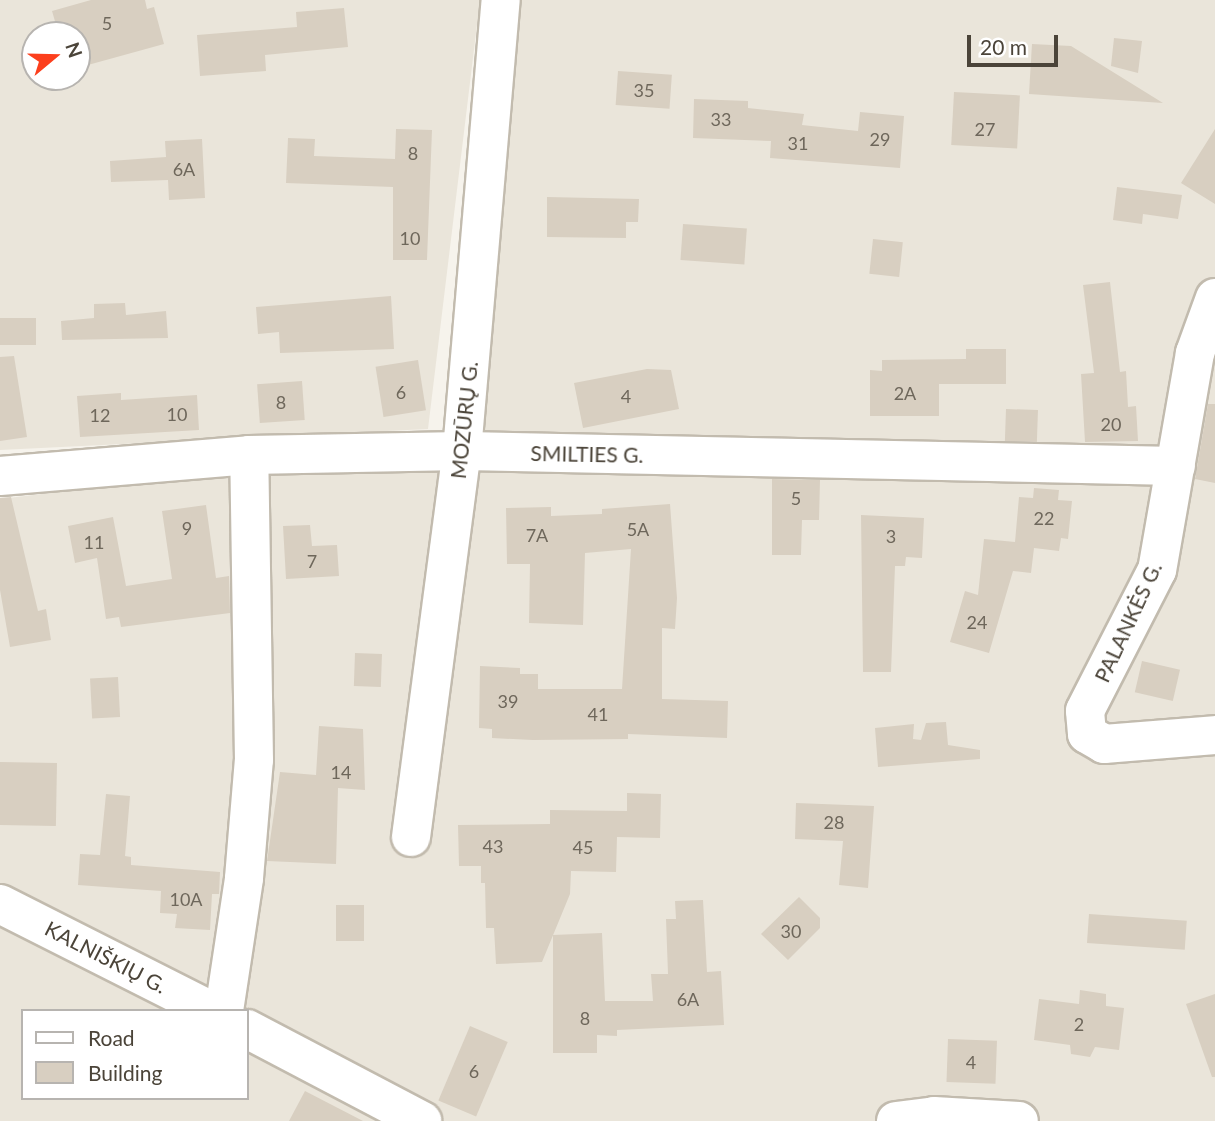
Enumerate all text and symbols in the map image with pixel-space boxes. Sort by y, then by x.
house number: 5 [102,12,112,34]
north arrow [21,21,91,91]
scale bar [970,21,1061,65]
text: 20 m [980,34,1027,59]
text: N [61,39,88,60]
house number: 35 [634,79,654,101]
house number: 33 [711,108,731,130]
house number: 27 [975,118,995,140]
house number: 29 [870,128,890,150]
house number: 31 [788,132,808,154]
house number: 8 [408,142,418,164]
house number: 6A [173,158,195,180]
house number: 10 [400,227,420,249]
street label: MOZŪRŲ G. [445,360,483,480]
house number: 6 [396,381,406,403]
house number: 2A [894,382,916,404]
house number: 4 [621,385,631,407]
house number: 8 [276,391,286,413]
house number: 10 [167,403,187,425]
house number: 12 [90,404,110,426]
house number: 20 [1101,413,1121,435]
street label: SMILTIES G. [530,440,644,468]
house number: 5 [791,487,801,509]
house number: 22 [1034,507,1054,529]
house number: 9 [182,517,192,539]
house number: 5A [627,518,649,540]
house number: 7A [526,524,548,546]
house number: 3 [886,525,896,547]
house number: 11 [84,531,104,553]
house number: 7 [307,550,317,572]
street label: PALANKĖS G. [1089,558,1167,686]
house number: 24 [967,611,987,633]
house number: 39 [498,690,518,712]
house number: 41 [588,703,608,725]
house number: 14 [331,761,351,783]
house number: 28 [824,811,844,833]
house number: 43 [483,835,503,857]
house number: 45 [573,836,593,858]
house number: 10A [169,888,203,910]
street label: KALNIŠKIŲ G. [41,916,171,998]
house number: 30 [781,920,801,942]
house number: 6A [677,988,699,1010]
house number: 8 [580,1007,590,1029]
legend [21,1009,248,1100]
house number: 2 [1074,1013,1084,1035]
text: Road [88,1025,135,1050]
house number: 4 [966,1051,976,1073]
text: Building [88,1060,163,1085]
house number: 6 [469,1060,479,1082]

